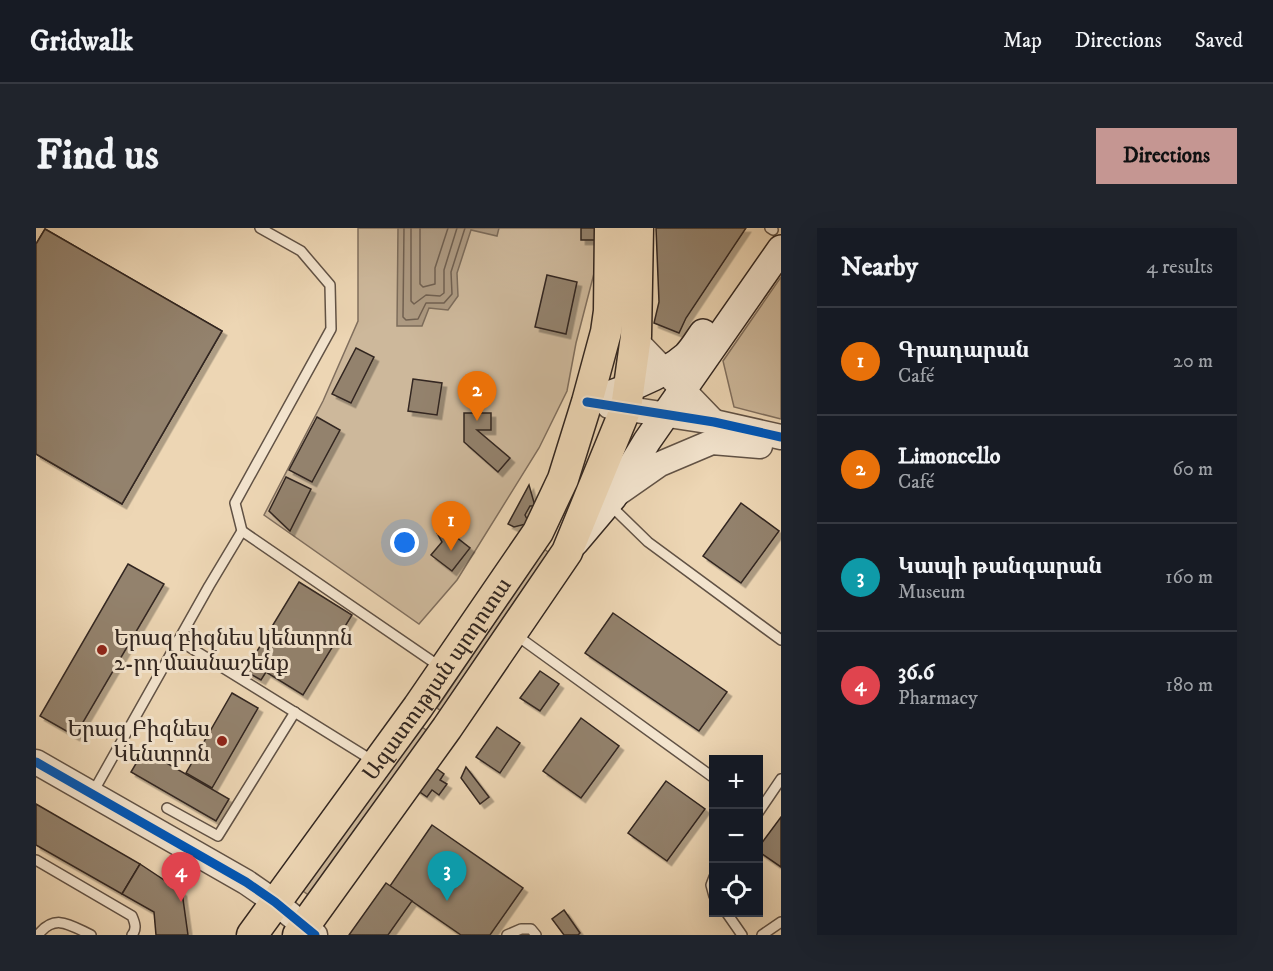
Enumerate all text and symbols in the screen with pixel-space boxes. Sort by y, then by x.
text: Gridwalk [30,24,133,59]
text: Map [1003,28,1042,54]
text: Directions [1075,28,1162,54]
text: Saved [1195,28,1243,54]
button: Directions [1096,128,1237,184]
text: Find us [36,130,159,182]
text: Nearby [841,251,918,284]
text: 4 results [1146,255,1213,280]
text: Գրադարան [898,337,1029,364]
text: 1 [857,349,864,374]
text: 20 m [1173,349,1213,374]
text: Café [898,364,934,389]
pin: 2 [458,372,496,421]
text: Limoncello [898,443,1001,470]
text: 2 [856,457,865,482]
text: 60 m [1173,457,1213,482]
text: Café [898,470,934,495]
pin: 1 [432,502,470,551]
your location [390,528,419,557]
text: Կապի թանգարան [898,553,1102,580]
text: 3 [857,565,864,590]
text: 160 m [1165,565,1213,590]
street label: Ազատության պողոտա [357,573,518,786]
text: Museum [898,580,965,605]
place label: Երազ բիզնես կենտրոն 2-րդ մասնաշենք [114,625,353,677]
marker: Երազ բիզնես կենտրոն 2-րդ մասնաշենք [95,643,109,657]
text: 36.6 [898,659,934,686]
text: 4 [855,673,866,698]
text: 180 m [1166,673,1213,698]
text: Pharmacy [898,686,978,711]
place label: Երազ Բիզնես Կենտրոն [67,716,210,768]
marker: Երազ Բիզնես Կենտրոն [215,734,229,748]
map controls [709,755,763,917]
button: + [709,755,763,809]
button: − [709,809,763,863]
pin: 4 [162,852,200,902]
pin: 3 [428,852,466,901]
button: locate [709,863,763,917]

